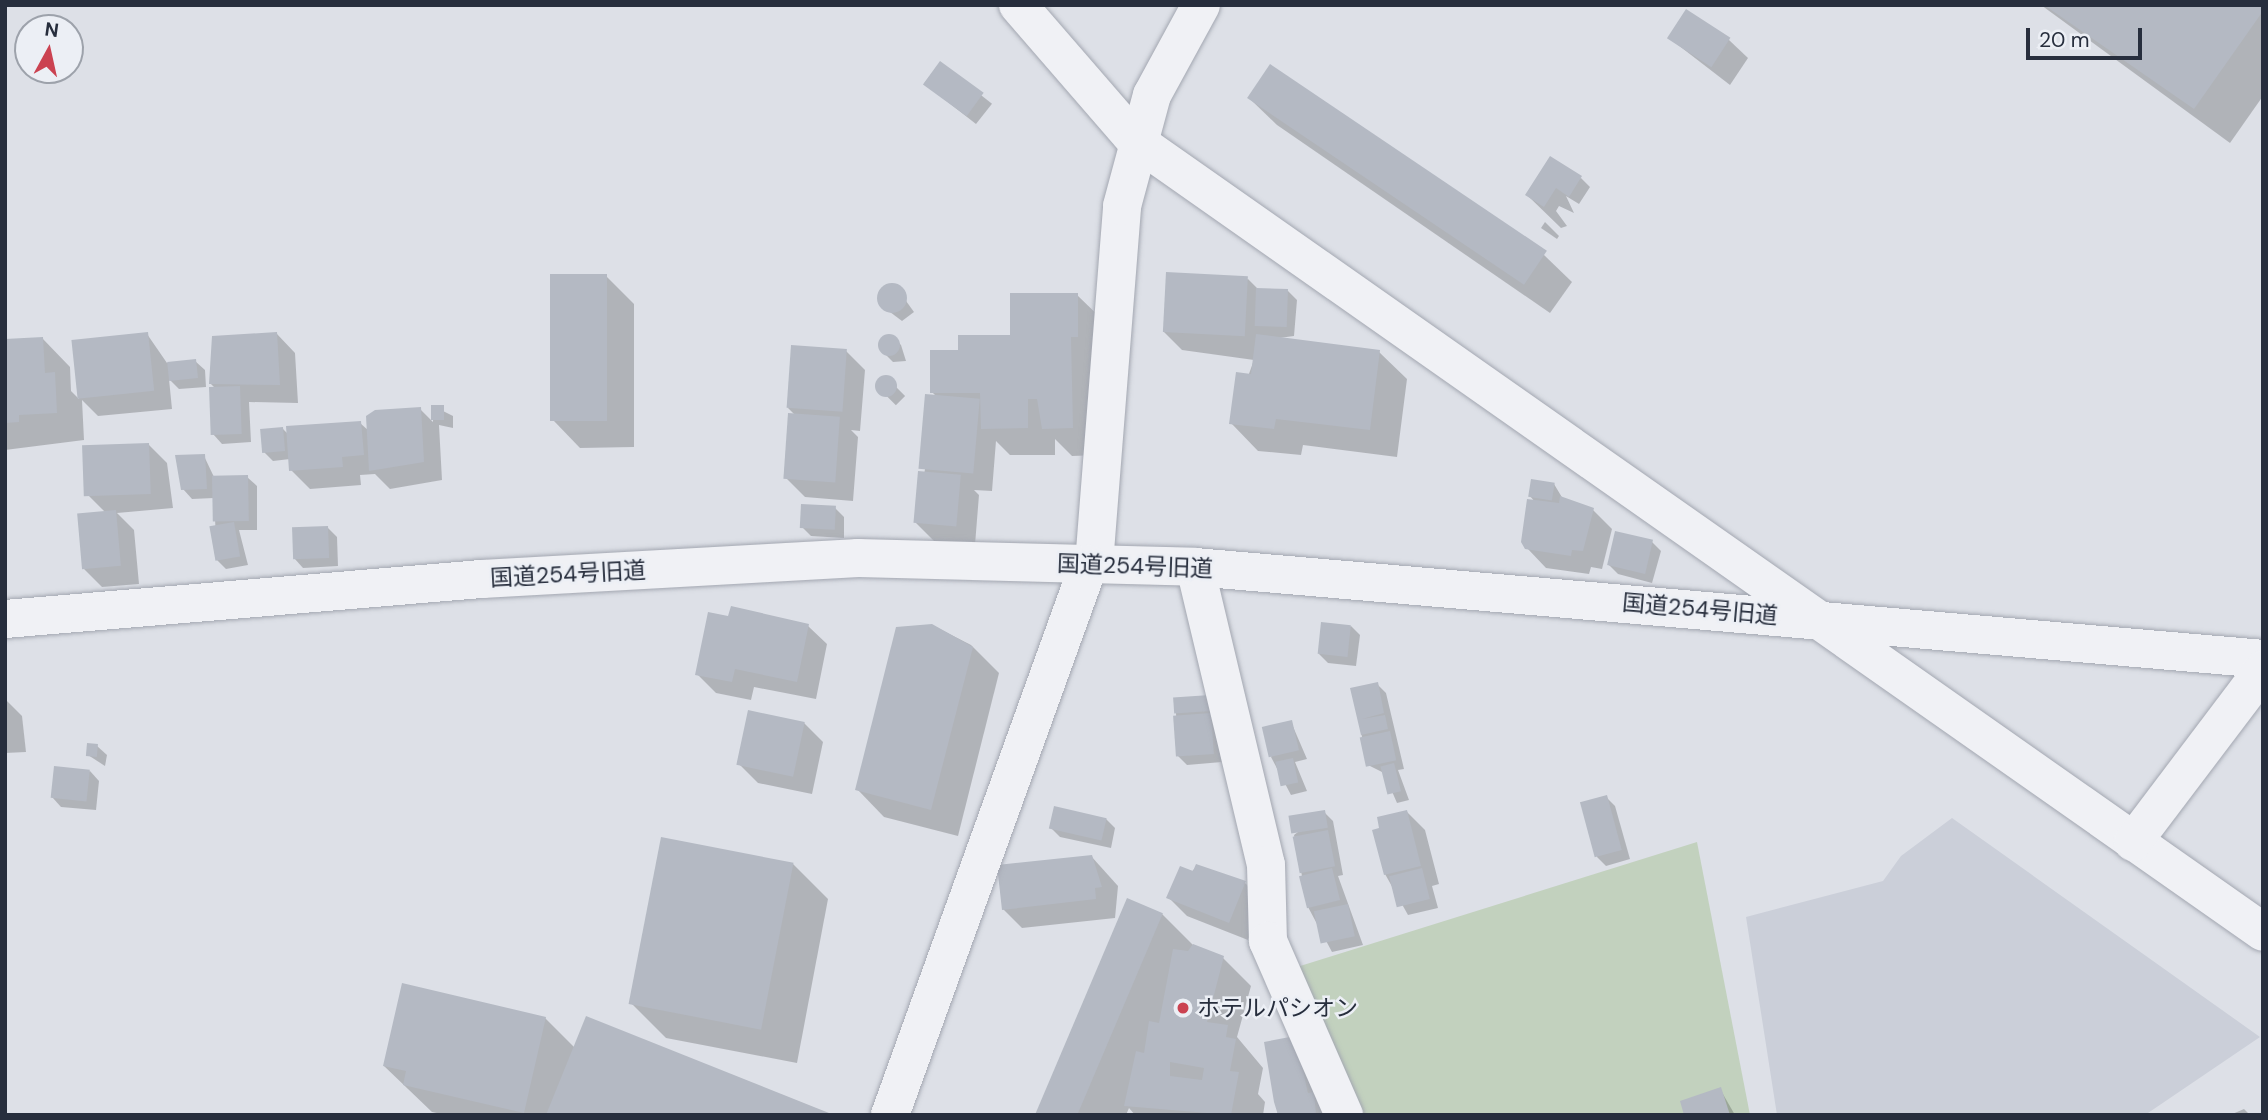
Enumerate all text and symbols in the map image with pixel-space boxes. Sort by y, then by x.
north arrow [14,14,84,84]
scale bar [2030,14,2146,58]
text: N [43,16,60,43]
text: 20 m [2039,26,2090,54]
street label: 国道254号旧道 [1056,549,1214,583]
street label: 国道254号旧道 [489,556,647,592]
street label: 国道254号旧道 [1621,588,1779,630]
place label: ホテルパシオン [1197,994,1358,1022]
marker: ホテルパシオン [1175,1000,1191,1016]

